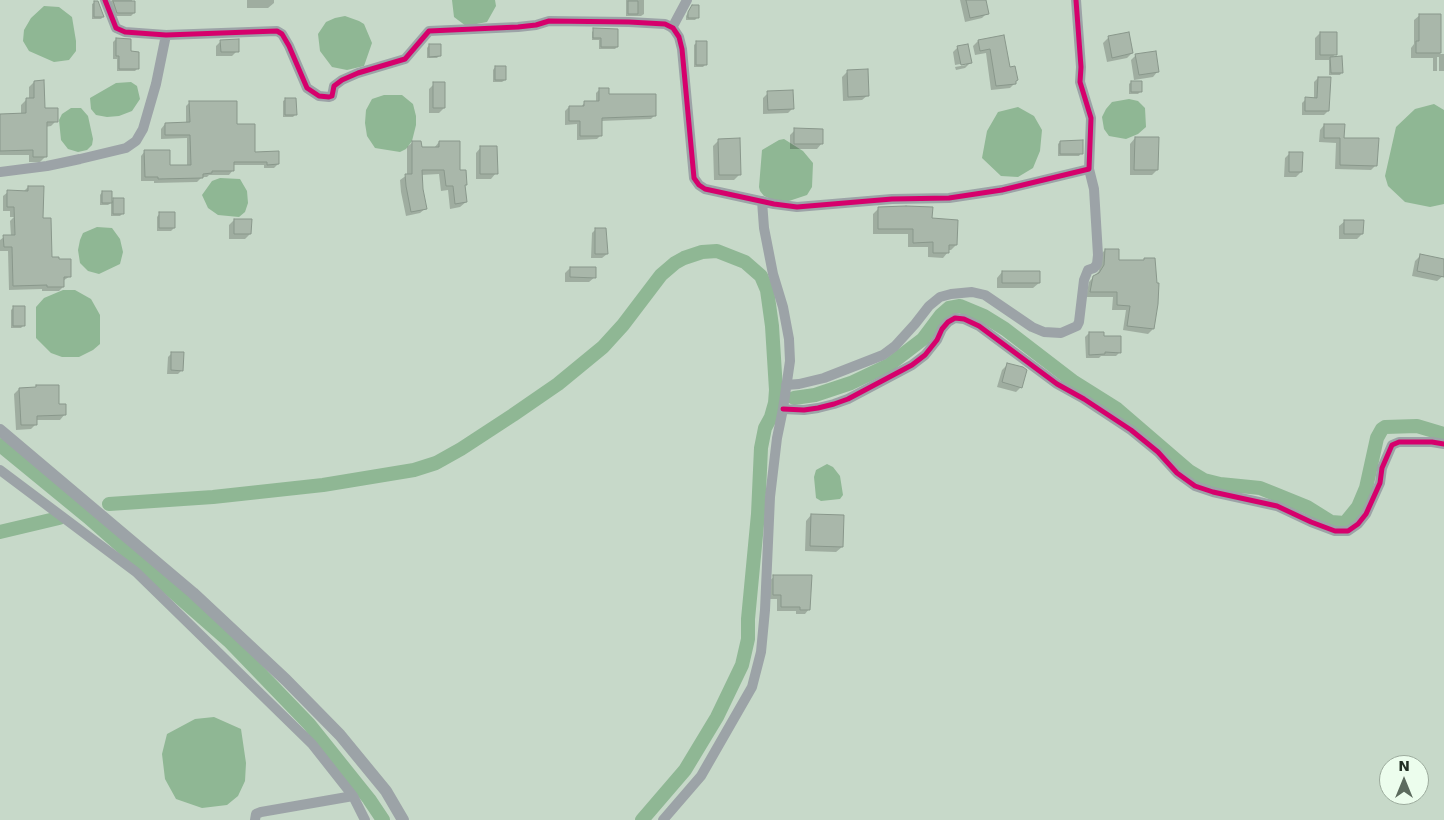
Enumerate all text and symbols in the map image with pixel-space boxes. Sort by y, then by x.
north arrow [1379,755,1429,805]
text: N [1398,758,1410,774]

